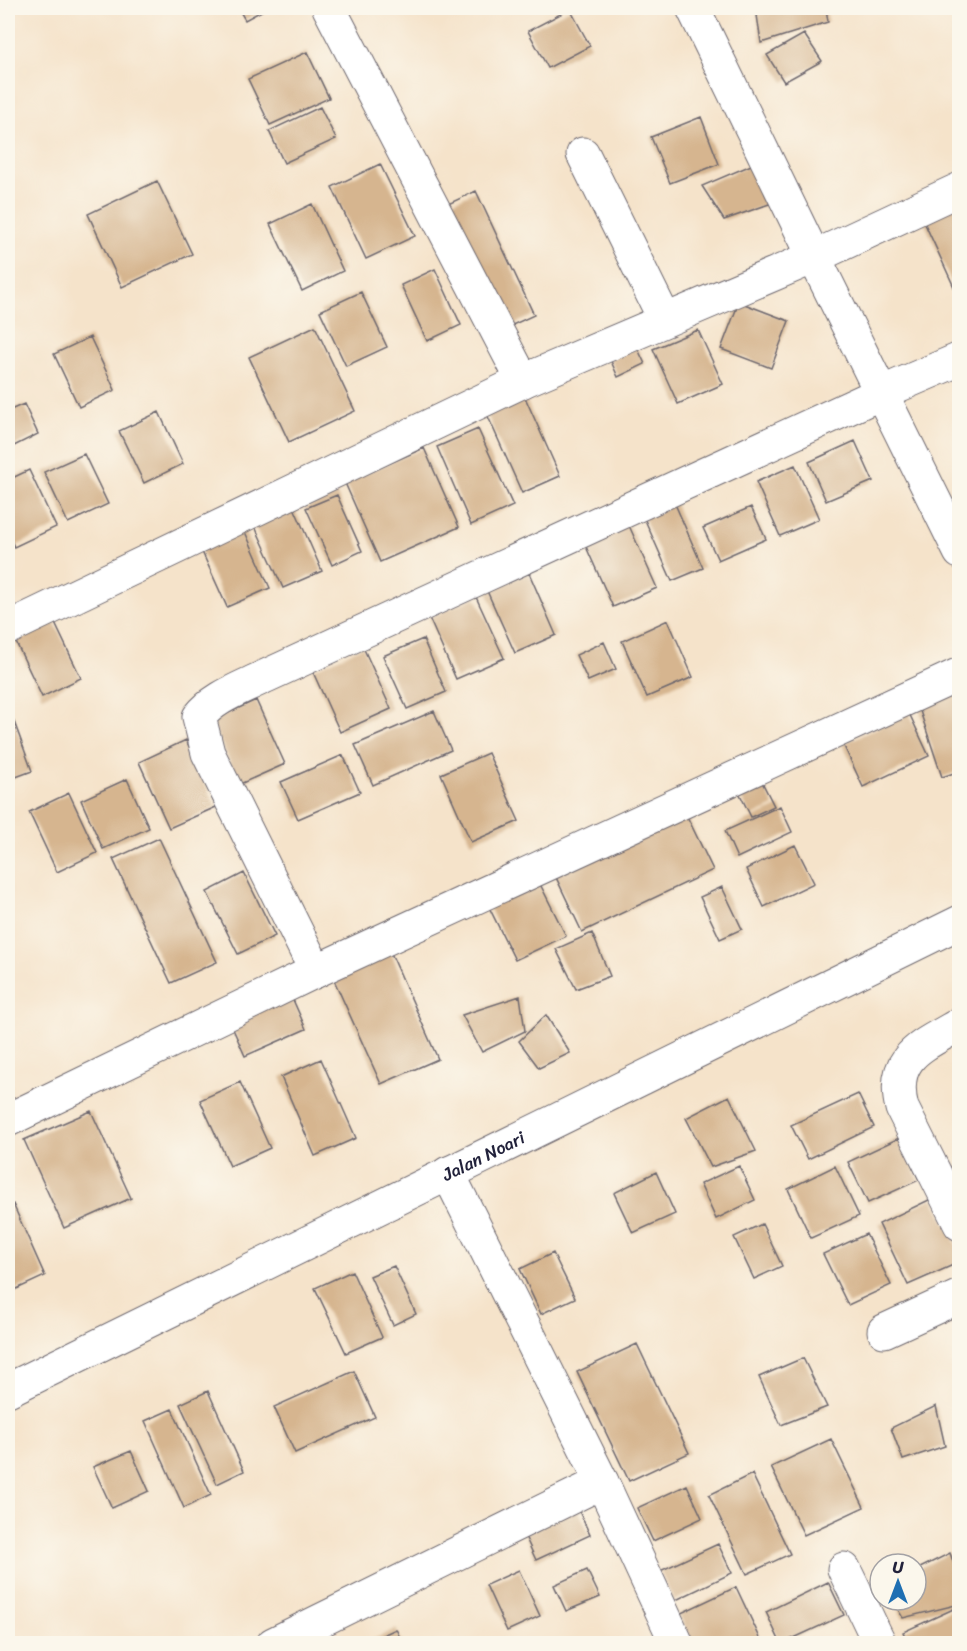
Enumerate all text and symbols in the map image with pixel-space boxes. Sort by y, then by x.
street label: Jalan Noari [436,1122,532,1191]
north arrow [868,1552,928,1612]
text: U [893,1553,905,1582]

